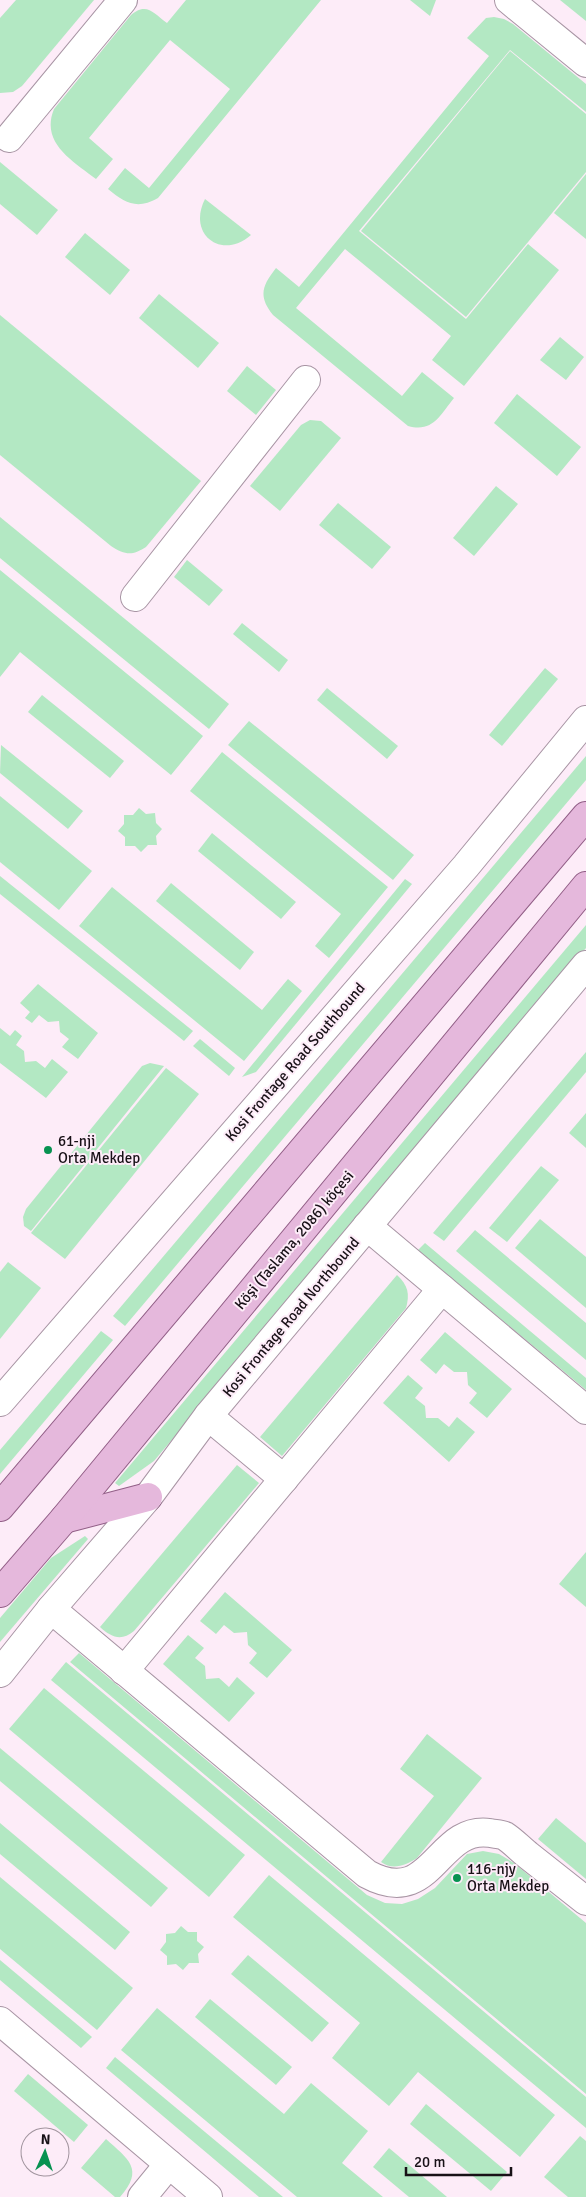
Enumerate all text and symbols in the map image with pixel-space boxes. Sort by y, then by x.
street label: Kosi Frontage Road Southbound [221,979,369,1145]
place label: 61-nji Orta Mekdep [58,1132,140,1167]
marker: 61-nji Orta Mekdep [42,1144,54,1156]
street label: Köşi (Taslama, 2086) köçesi [231,1167,357,1313]
street label: Kosi Frontage Road Northbound [219,1233,363,1401]
place label: 116-njy Orta Mekdep [467,1860,549,1895]
marker: 116-njy Orta Mekdep [451,1872,463,1884]
north arrow [20,2127,70,2177]
text: N [40,2131,51,2148]
scale bar [406,2144,511,2176]
text: 20 m [414,2153,445,2171]

